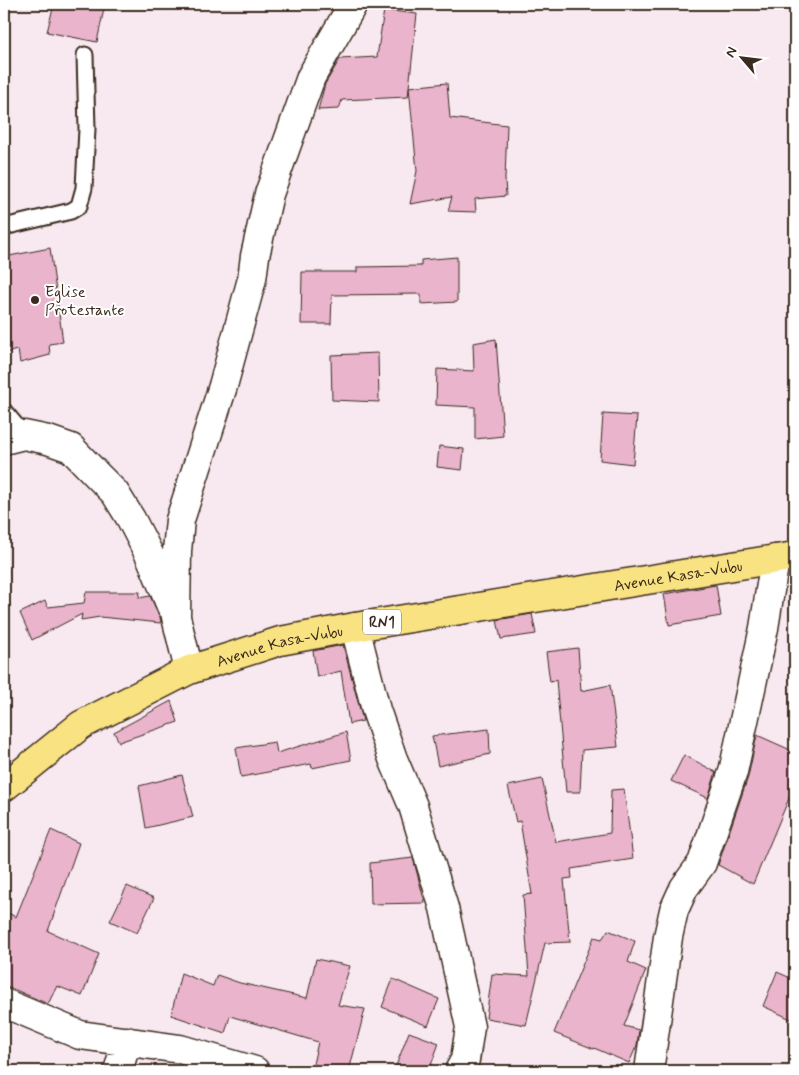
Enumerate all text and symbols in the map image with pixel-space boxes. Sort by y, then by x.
north arrow [716,32,766,82]
text: N [721,44,742,61]
place label: Eglise Protestante [45,282,125,321]
marker: Eglise Protestante [29,294,41,306]
street label: Avenue Kasa-Vubu [612,556,744,597]
road number: RN1 [363,610,401,634]
street label: Avenue Kasa-Vubu [214,621,345,673]

